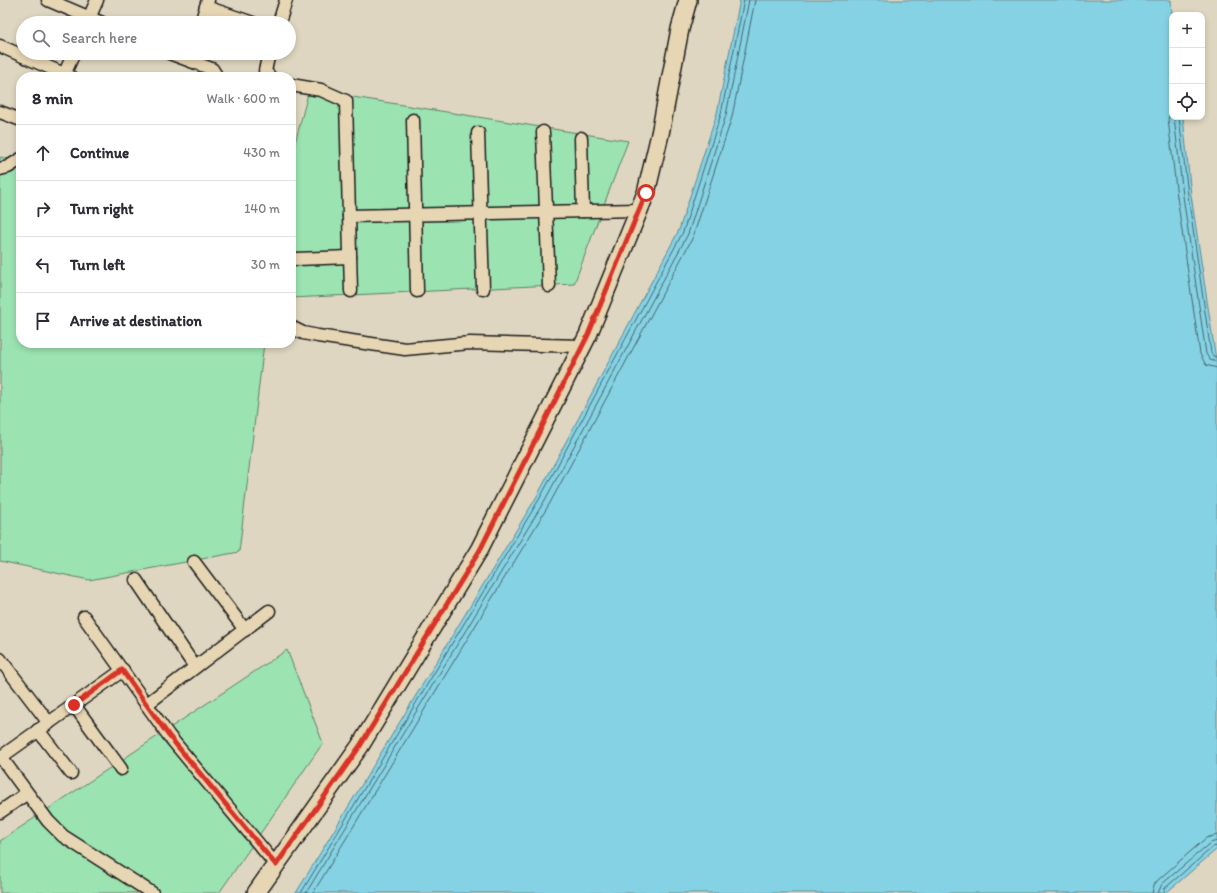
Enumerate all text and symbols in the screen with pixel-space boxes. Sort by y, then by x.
map controls [1169,12,1205,120]
button: + [1169,12,1205,48]
search box [16,16,296,60]
icon: search [30,27,52,49]
text: Search here [62,29,137,47]
button: − [1169,48,1205,84]
button: locate [1169,84,1205,120]
text: 8 min [32,88,73,108]
text: Walk · 600 m [207,91,280,106]
icon: ahead [32,142,54,164]
text: Continue [70,144,129,162]
text: 430 m [243,145,280,160]
route start [637,184,655,202]
icon: right [32,198,54,220]
text: Turn right [70,200,134,218]
text: 140 m [244,201,280,216]
icon: left [32,254,54,276]
text: Turn left [70,256,125,274]
text: 30 m [251,257,280,272]
icon: arrive [32,310,54,332]
text: Arrive at destination [70,312,202,330]
route end [65,696,83,714]

